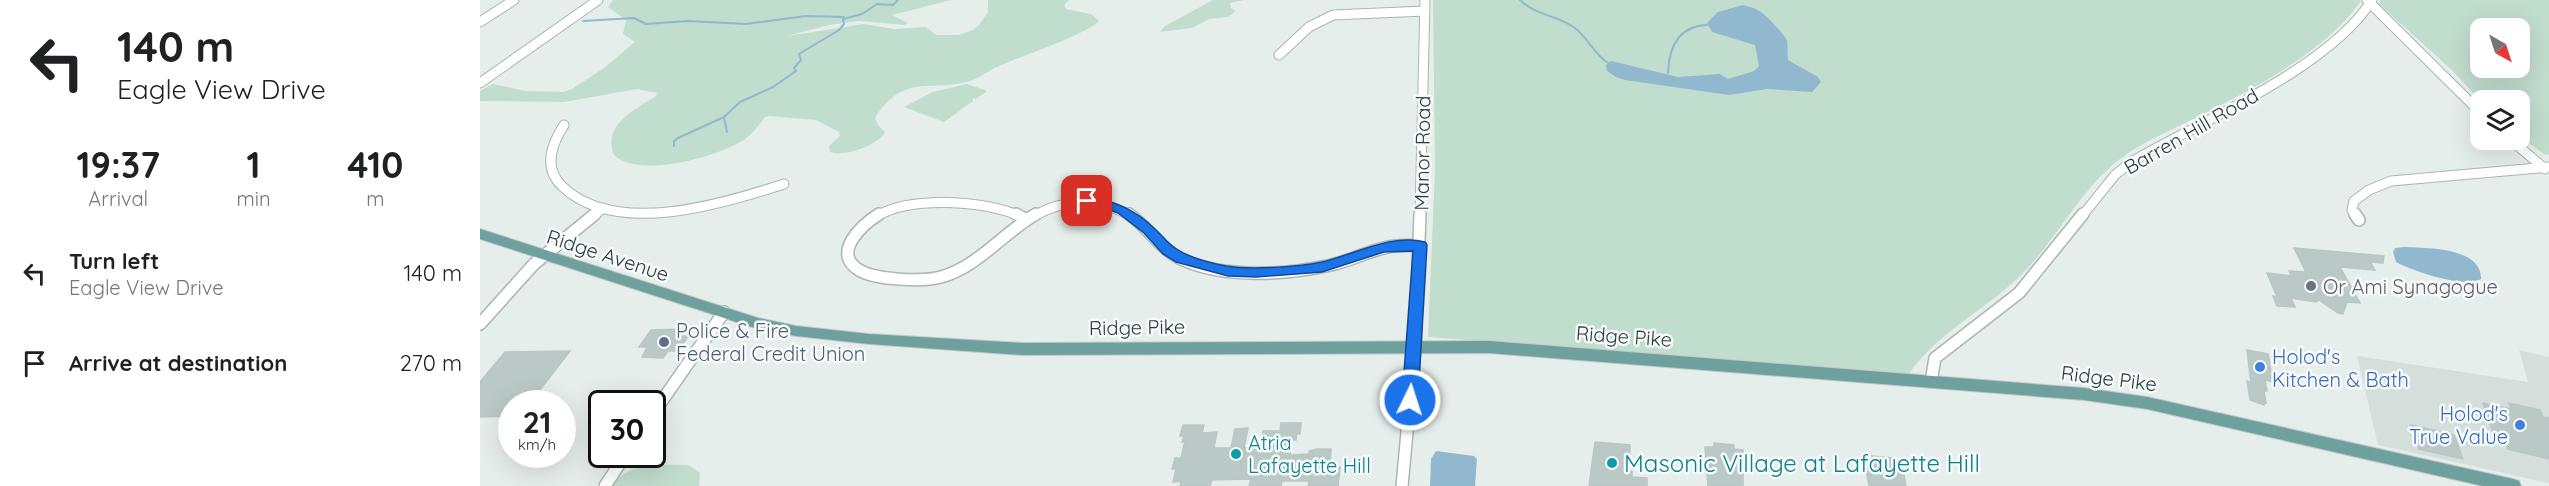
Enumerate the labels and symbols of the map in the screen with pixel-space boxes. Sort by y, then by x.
north arrow [2470,18,2530,78]
street label: Barren Hill Road [2119,82,2263,180]
street label: Manor Road [1408,95,1436,211]
pin [1061,175,1112,226]
street label: Ridge Avenue [544,223,672,287]
place label: Or Ami Synagogue [2323,274,2498,299]
marker: Or Ami Synagogue [2304,279,2318,293]
street label: Ridge Pike [1089,314,1185,340]
place label: Police & Fire Federal Credit Union [676,318,865,366]
street label: Ridge Pike [1575,320,1673,352]
marker: Police & Fire Federal Credit Union [657,335,671,349]
place label: Holod's Kitchen & Bath [2272,344,2409,392]
street label: Ridge Pike [2060,360,2158,396]
marker: Holod's Kitchen & Bath [2253,360,2267,374]
position arrow [1378,368,1442,432]
speed limit sign: 30 [588,390,666,468]
place label: Holod's True Value [2409,401,2508,449]
marker: Holod's True Value [2513,418,2527,432]
place label: Atria Lafayette Hill [1248,430,1371,478]
marker: Atria Lafayette Hill [1229,447,1243,461]
place label: Masonic Village at Lafayette Hill [1624,448,1980,478]
marker: Masonic Village at Lafayette Hill [1605,456,1619,470]

